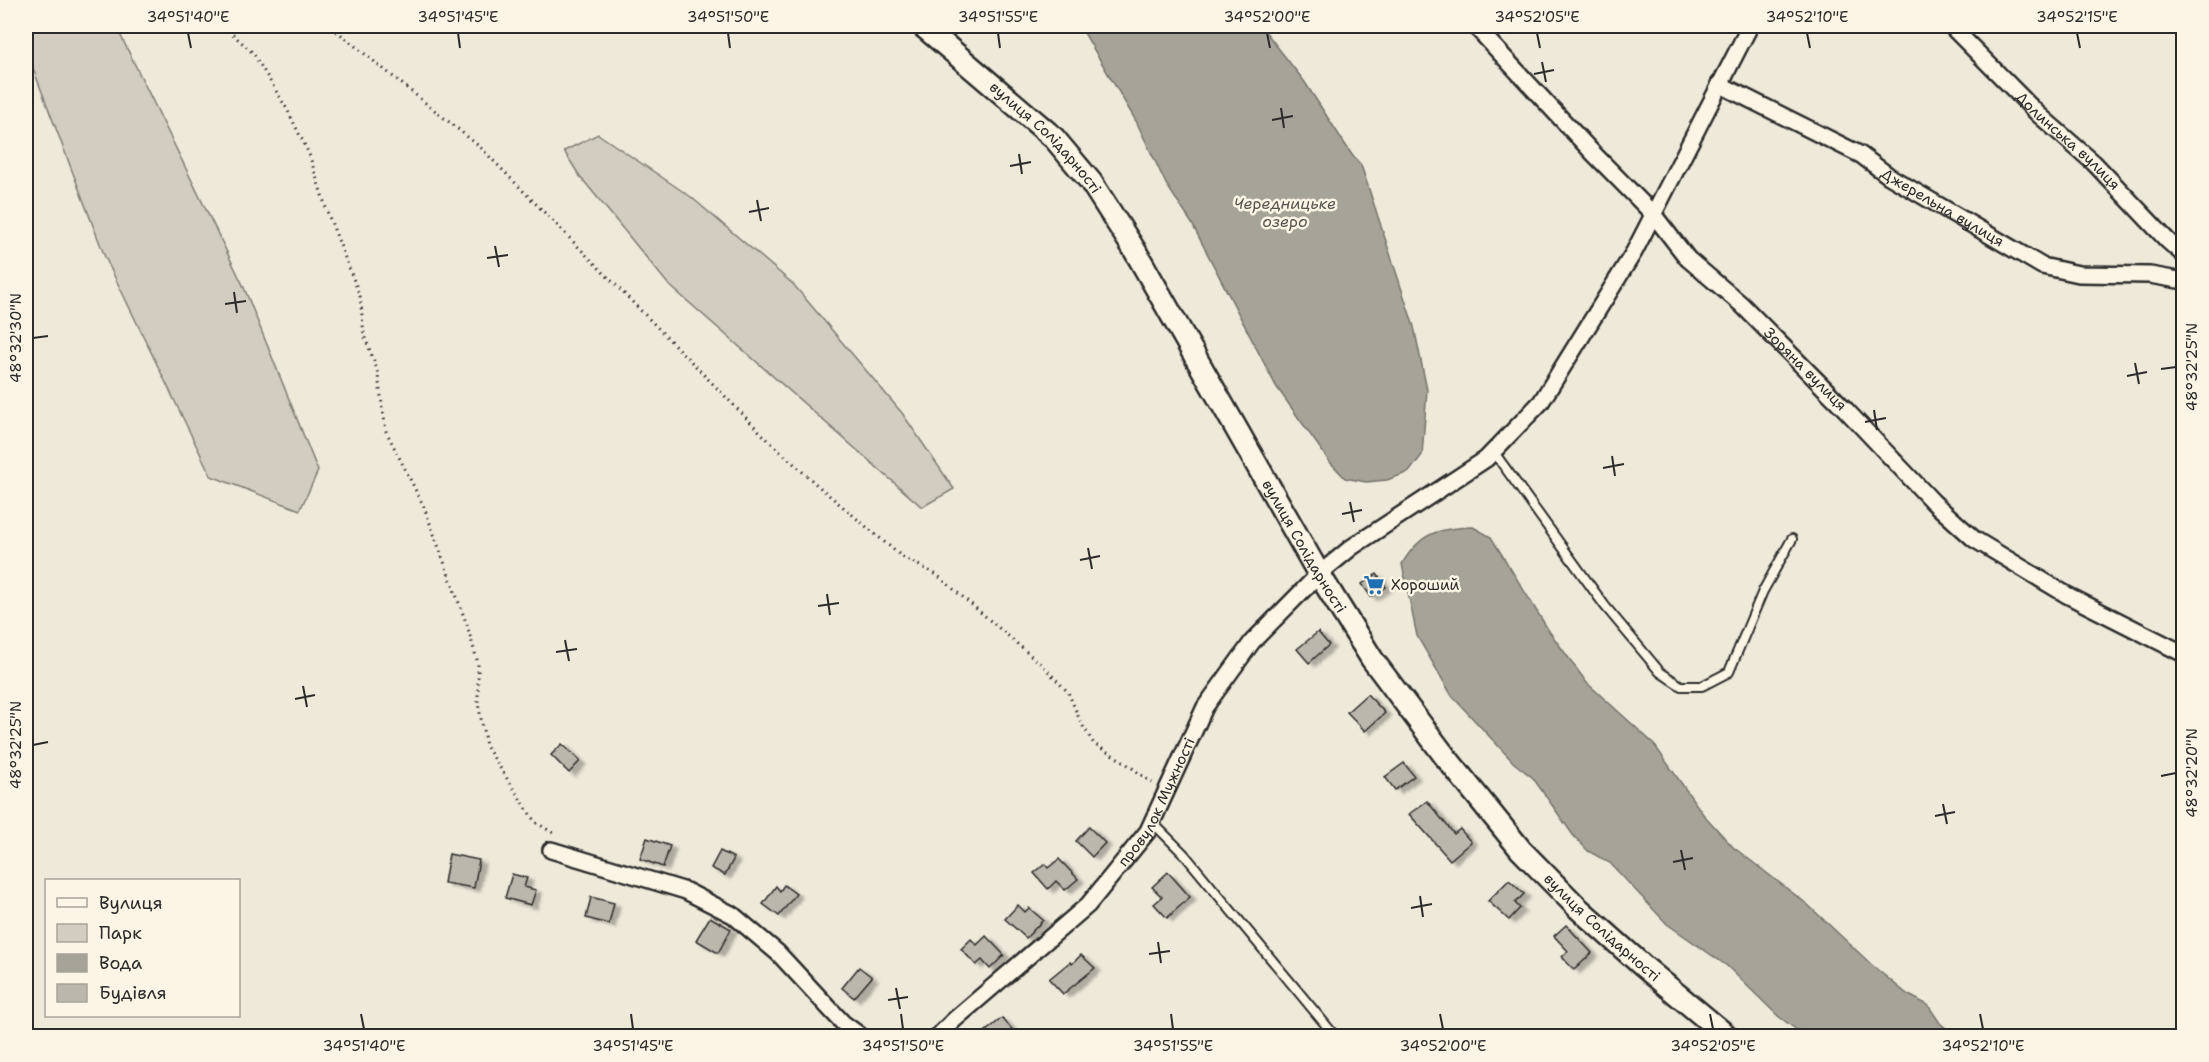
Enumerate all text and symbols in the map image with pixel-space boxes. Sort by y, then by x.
text: 34°51'40"E [147,7,229,27]
text: 34°51'45"E [418,7,498,27]
text: 34°51'50"E [687,7,769,27]
text: 34°51'55"E [958,7,1038,27]
text: 34°52'00"E [1224,7,1310,27]
text: 34°52'05"E [1494,7,1580,27]
text: 34°52'10"E [1766,7,1848,27]
text: 34°52'15"E [2036,7,2118,27]
street label: вулиця Солідарності [985,77,1106,197]
street label: Долинська вулиця [2011,87,2125,195]
street label: Джерельна вулиця [1877,164,2008,252]
water label: Чередницьке озеро [1234,193,1336,232]
text: 48°32'30"N [6,293,26,383]
street label: Зоряна вулиця [1760,323,1851,415]
text: 48°32'25"N [2182,323,2202,411]
street label: вулиця Солідарності [1257,476,1351,617]
supermarket icon: Хороший [1362,573,1386,597]
place label: Хороший [1391,575,1460,595]
text: 48°32'25"N [6,701,26,789]
text: 48°32'20"N [2182,728,2202,818]
street label: провулок Мужності [1113,734,1200,871]
street label: вулиця Солідарності [1539,869,1664,986]
legend [45,879,240,1017]
text: Вулиця [99,891,163,915]
text: Парк [99,921,142,945]
text: Вода [99,951,142,975]
text: Будівля [99,981,167,1005]
text: 34°51'40"E [323,1036,405,1056]
text: 34°51'45"E [593,1036,673,1056]
text: 34°51'50"E [862,1036,944,1056]
text: 34°51'55"E [1133,1036,1213,1056]
text: 34°52'00"E [1400,1036,1486,1056]
text: 34°52'05"E [1670,1036,1756,1056]
text: 34°52'10"E [1942,1036,2024,1056]

